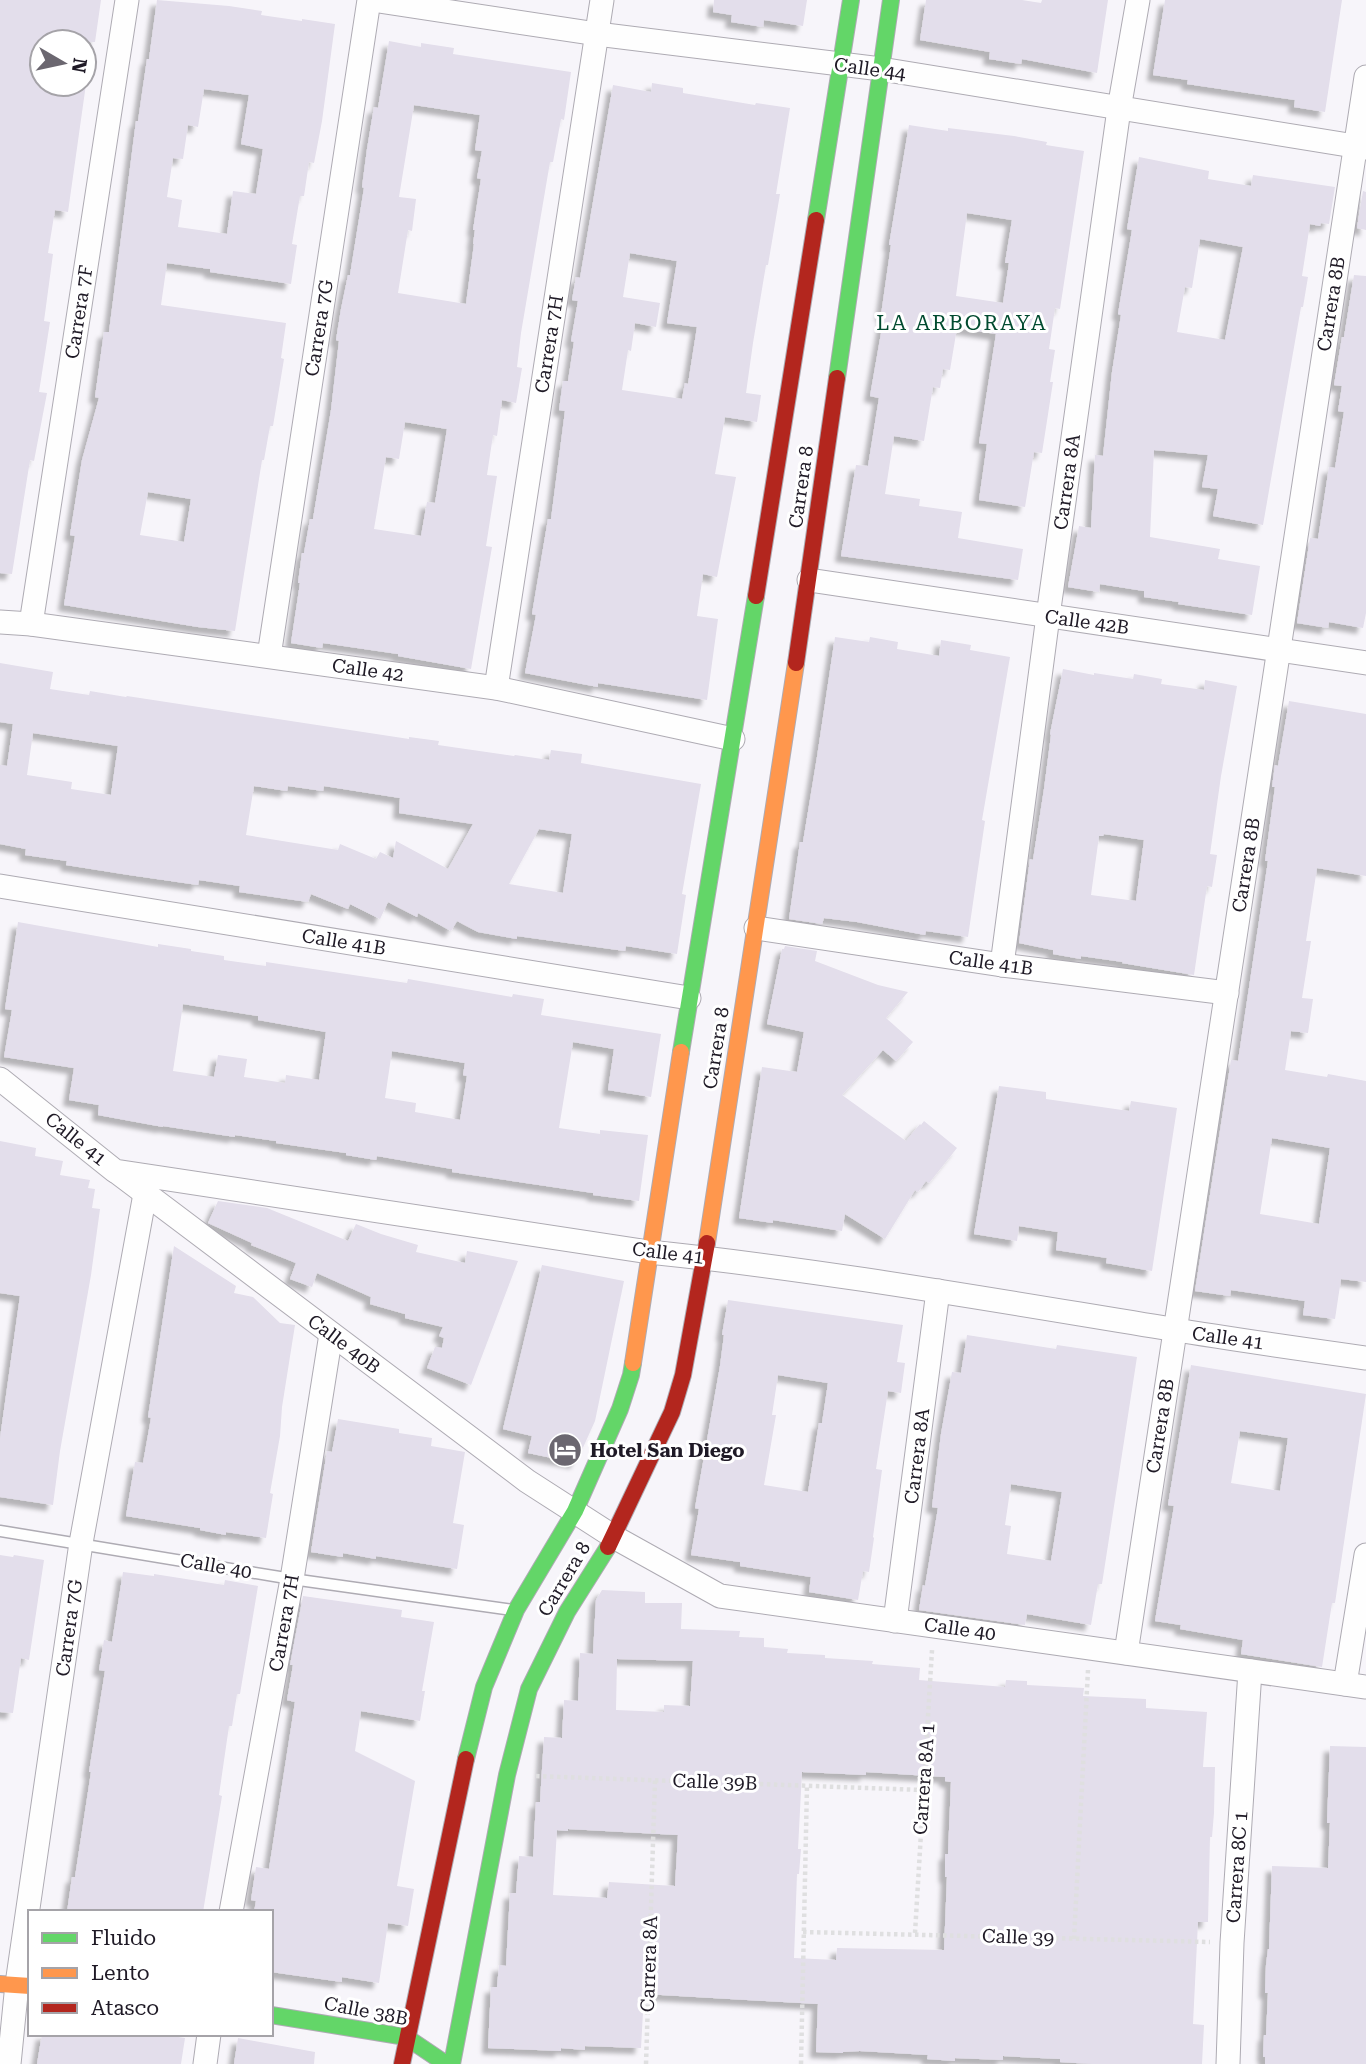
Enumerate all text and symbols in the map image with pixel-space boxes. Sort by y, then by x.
north arrow [28,28,98,98]
street label: Calle 44 [833,53,908,85]
text: N [67,57,92,75]
street label: Carrera 8B [1312,255,1350,353]
street label: Carrera 7F [60,264,98,360]
street label: Carrera 7G [300,278,338,378]
street label: Carrera 7H [530,293,568,395]
district label: LA ARBORAYA [876,311,1048,335]
street label: Carrera 8A [1049,432,1085,531]
street label: Carrera 8 [784,444,818,530]
street label: Calle 42B [1043,605,1131,639]
street label: Calle 42 [331,654,405,686]
street label: Carrera 8B [1227,816,1265,914]
street label: Calle 41B [300,924,388,960]
street label: Calle 41B [947,946,1035,980]
street label: Carrera 8 [698,1005,734,1091]
street label: Calle 41 [41,1107,111,1171]
street label: Calle 41 [631,1237,705,1269]
street label: Calle 40B [303,1309,385,1379]
street label: Calle 41 [1191,1322,1265,1354]
street label: Carrera 8B [1141,1377,1179,1475]
street label: Carrera 8A [900,1406,934,1505]
hotel icon: Hotel San Diego [546,1431,584,1469]
place label: Hotel San Diego [590,1439,744,1462]
street label: Carrera 8 [533,1537,595,1621]
street label: Calle 40 [178,1548,254,1584]
street label: Carrera 7H [264,1572,304,1674]
street label: Carrera 7G [51,1578,87,1678]
street label: Calle 40 [923,1613,997,1645]
street label: Carrera 8A 1 [909,1722,939,1836]
street label: Calle 39B [672,1769,758,1795]
street label: Carrera 8C 1 [1222,1810,1252,1924]
legend [28,1910,273,2036]
street label: Carrera 8A [636,1915,662,2013]
street label: Calle 39 [982,1924,1054,1950]
text: Fluido [91,1926,156,1950]
text: Lento [91,1961,150,1985]
street label: Calle 38B [322,1992,410,2030]
text: Atasco [91,1996,159,2020]

